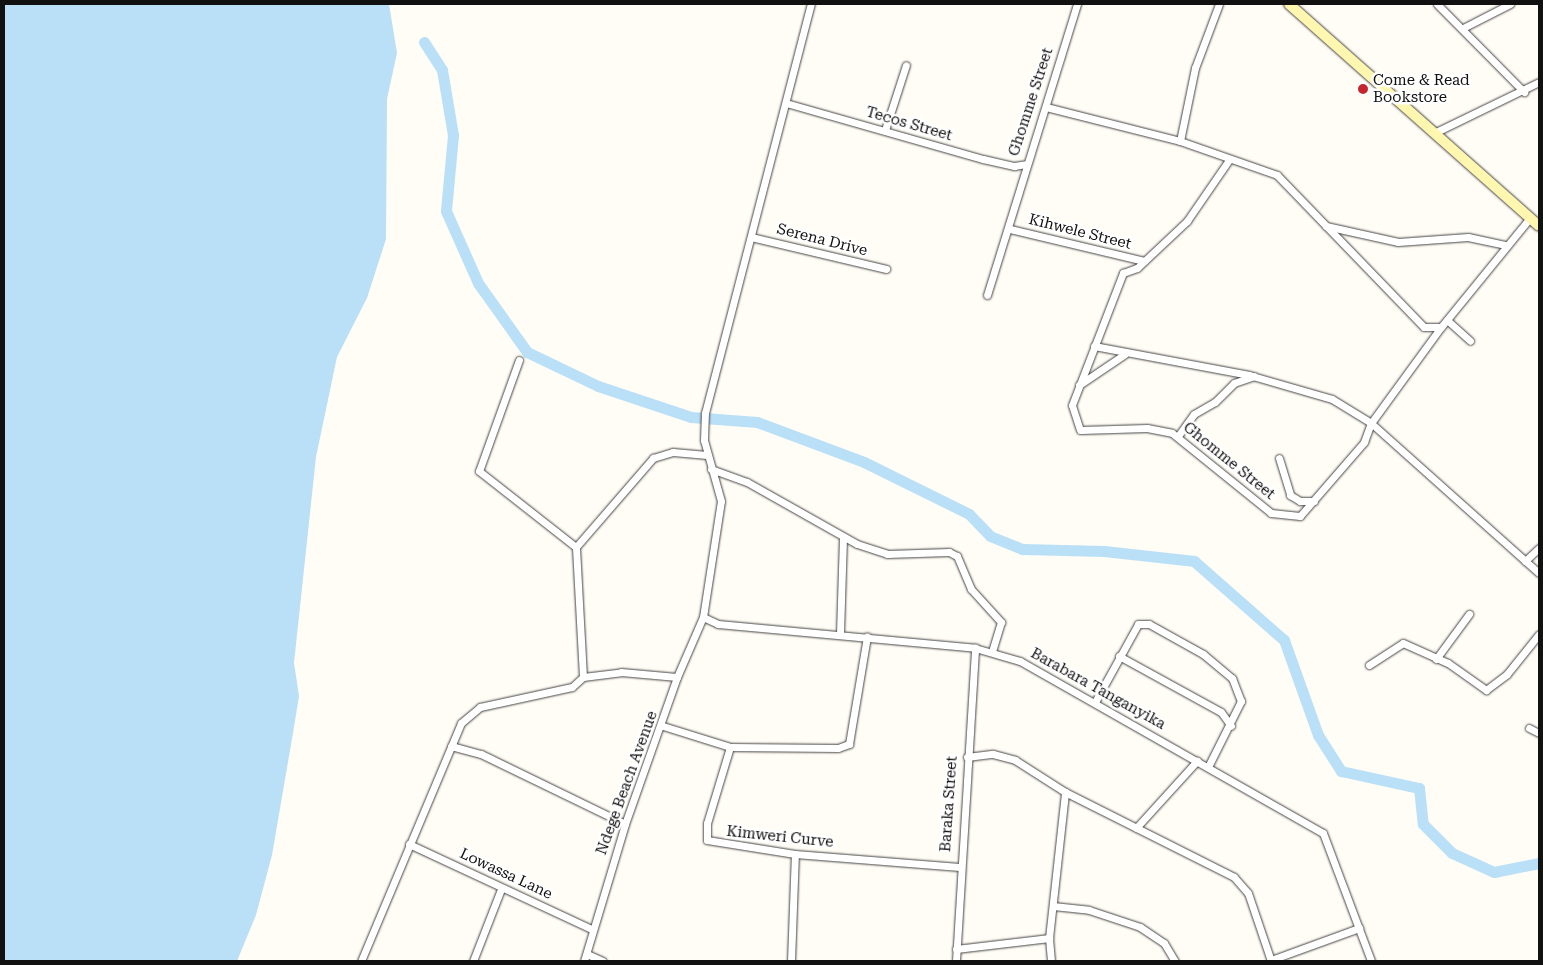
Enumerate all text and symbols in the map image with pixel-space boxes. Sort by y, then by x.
street label: Ghomme Street [1005,46,1057,158]
place label: Come & Read Bookstore [1373,71,1470,106]
marker: Come & Read Bookstore [1357,83,1369,95]
street label: Tecos Street [864,103,954,145]
street label: Kihwele Street [1027,211,1133,253]
street label: Serena Drive [775,220,869,260]
street label: Ghomme Street [1179,418,1279,504]
street label: Barabara Tanganyika [1027,644,1169,734]
street label: Ndege Beach Avenue [593,709,661,857]
street label: Baraka Street [937,755,961,853]
street label: Kimweri Curve [726,822,834,852]
street label: Lowassa Lane [457,845,555,903]

